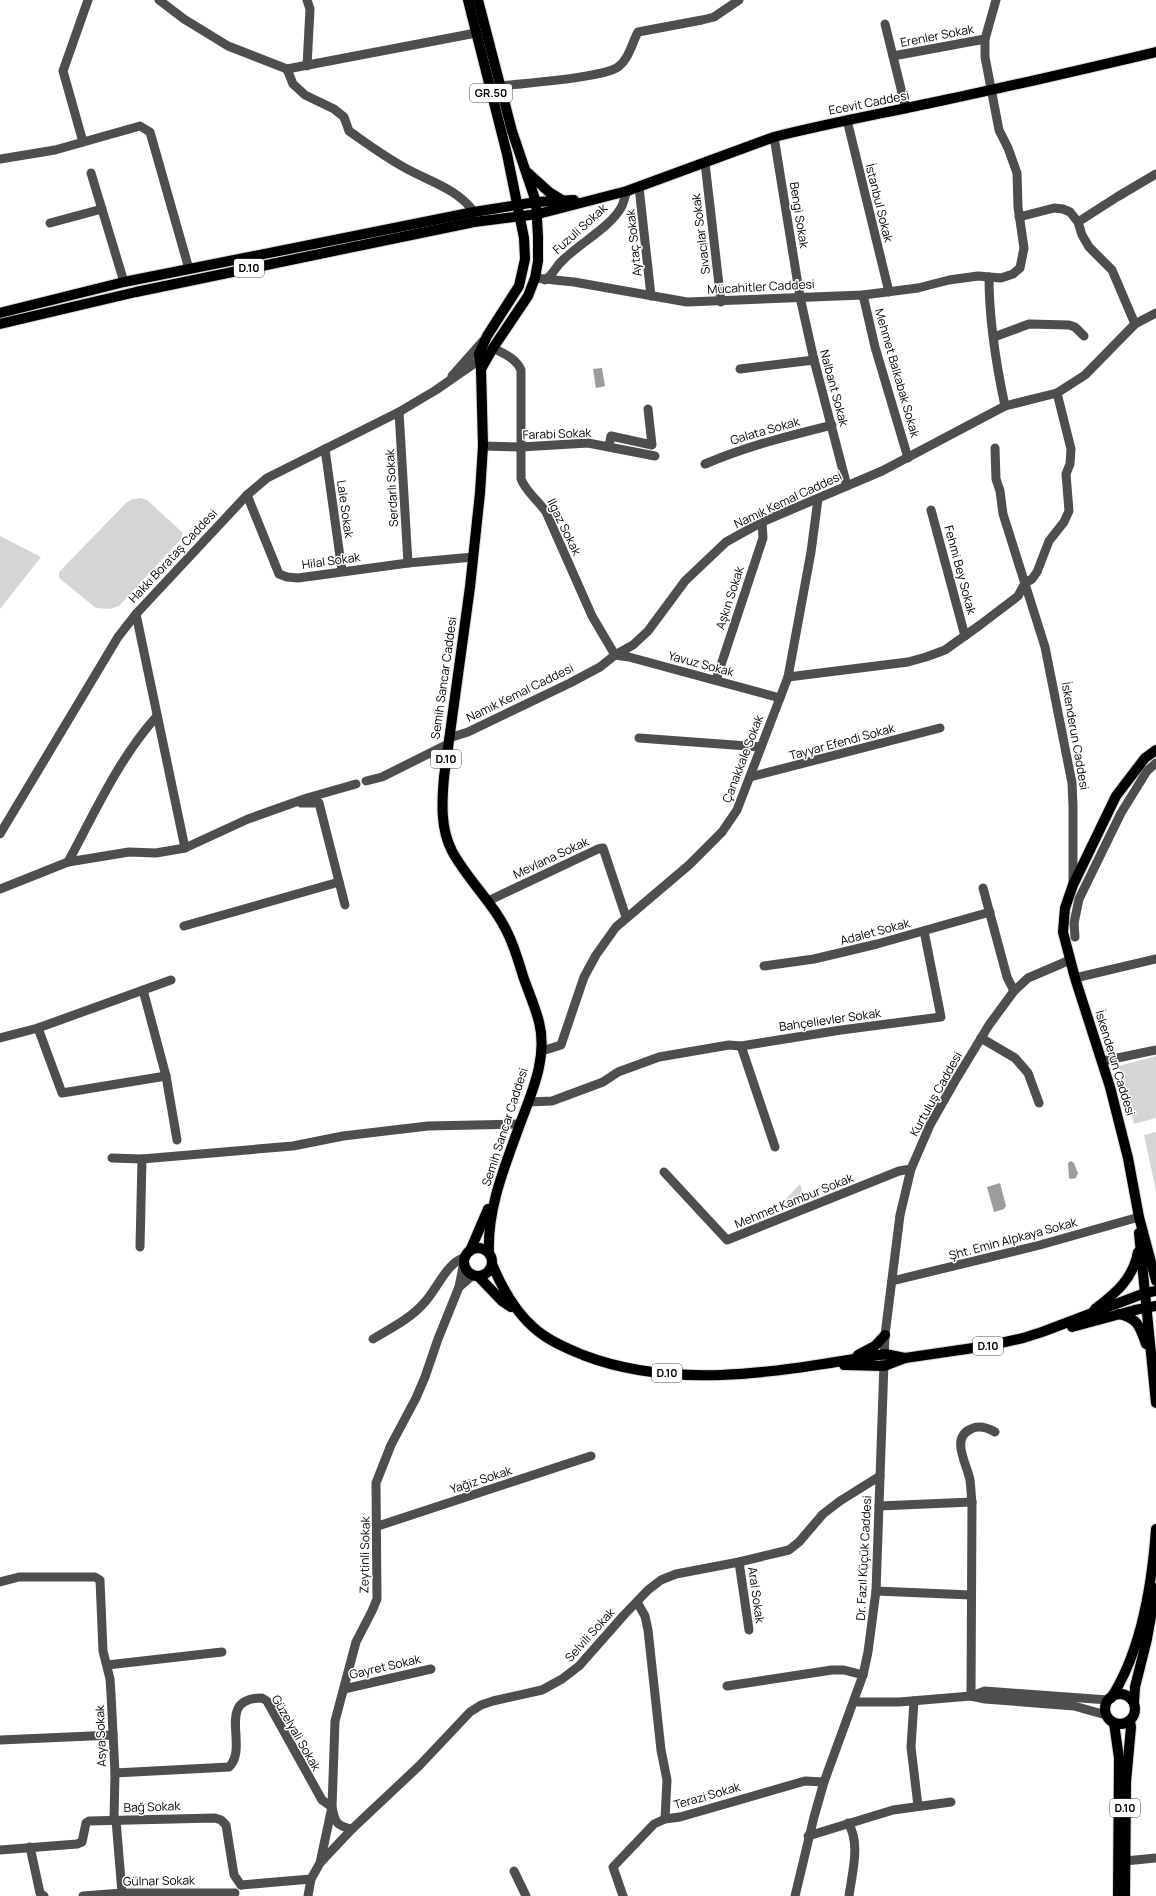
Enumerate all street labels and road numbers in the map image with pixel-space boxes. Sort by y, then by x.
street label: Erenler Sokak [899,20,976,51]
road number: GR.50 [470,84,512,102]
street label: Ecevit Caddesi [827,86,911,119]
street label: İstanbul Sokak [862,162,898,245]
street label: Bengi Sokak [786,181,813,250]
street label: Sıvacılar Sokak [687,192,714,275]
street label: Fuzuli Sokak [549,199,611,258]
street label: Aytaç Sokak [621,208,645,277]
road number: D.10 [234,259,264,277]
street label: Mücahitler Caddesi [707,275,815,298]
street label: Mehmet Balkabak Sokak [871,306,924,440]
street label: Nalbant Sokak [816,348,853,429]
street label: Galata Sokak [728,412,803,449]
street label: Farabi Sokak [522,424,593,443]
street label: Serdarlı Sokak [381,448,402,527]
street label: Namık Kemal Caddesi [731,467,845,532]
street label: Lale Sokak [333,479,358,540]
street label: Ilgaz Sokak [543,496,586,559]
street label: Hakkı Borataş Caddesi [124,505,221,606]
street label: Fehmi Bey Sokak [940,524,981,617]
street label: Hilal Sokak [301,548,362,573]
street label: Aşkın Sokak [711,563,748,632]
street label: Semih Sancar Caddesi [426,616,461,740]
street label: Yavuz Sokak [666,647,737,681]
street label: Namık Kemal Caddesi [463,659,576,726]
street label: İskenderun Caddesi [1058,680,1093,791]
street label: Çanakkale Sokak [718,711,767,805]
street label: Tayyar Efendi Sokak [787,719,898,764]
road number: D.10 [431,750,461,768]
street label: Mevlana Sokak [510,832,592,883]
street label: Adalet Sokak [838,914,913,949]
street label: Bahçelievler Sokak [778,1004,883,1035]
street label: İskenderun Caddesi [1091,1008,1140,1118]
street label: Kurtuluş Caddesi [905,1048,966,1139]
street label: Semih Sancar Caddesi [477,1065,532,1188]
street label: Mehmet Kambur Sokak [732,1169,857,1232]
street label: Şht. Emin Alpkaya Sokak [947,1213,1080,1264]
road number: D.10 [973,1337,1003,1355]
road number: D.10 [652,1364,682,1382]
street label: Yağiz Sokak [448,1461,515,1498]
street label: Dr. Fazıl Küçük Caddesi [852,1495,875,1621]
street label: Zeytinli Sokak [355,1515,374,1594]
street label: Aral Sokak [744,1566,769,1625]
street label: Selvili Sokak [561,1603,619,1665]
street label: Gayret Sokak [348,1650,423,1683]
street label: Güzelyali Sokak [268,1692,326,1775]
street label: Asya Sokak [91,1704,110,1767]
street label: Terazi Sokak [672,1778,743,1813]
street label: Bağ Sokak [123,1797,182,1816]
road number: D.10 [1110,1799,1140,1817]
street label: Gülnar Sokak [123,1871,196,1890]

